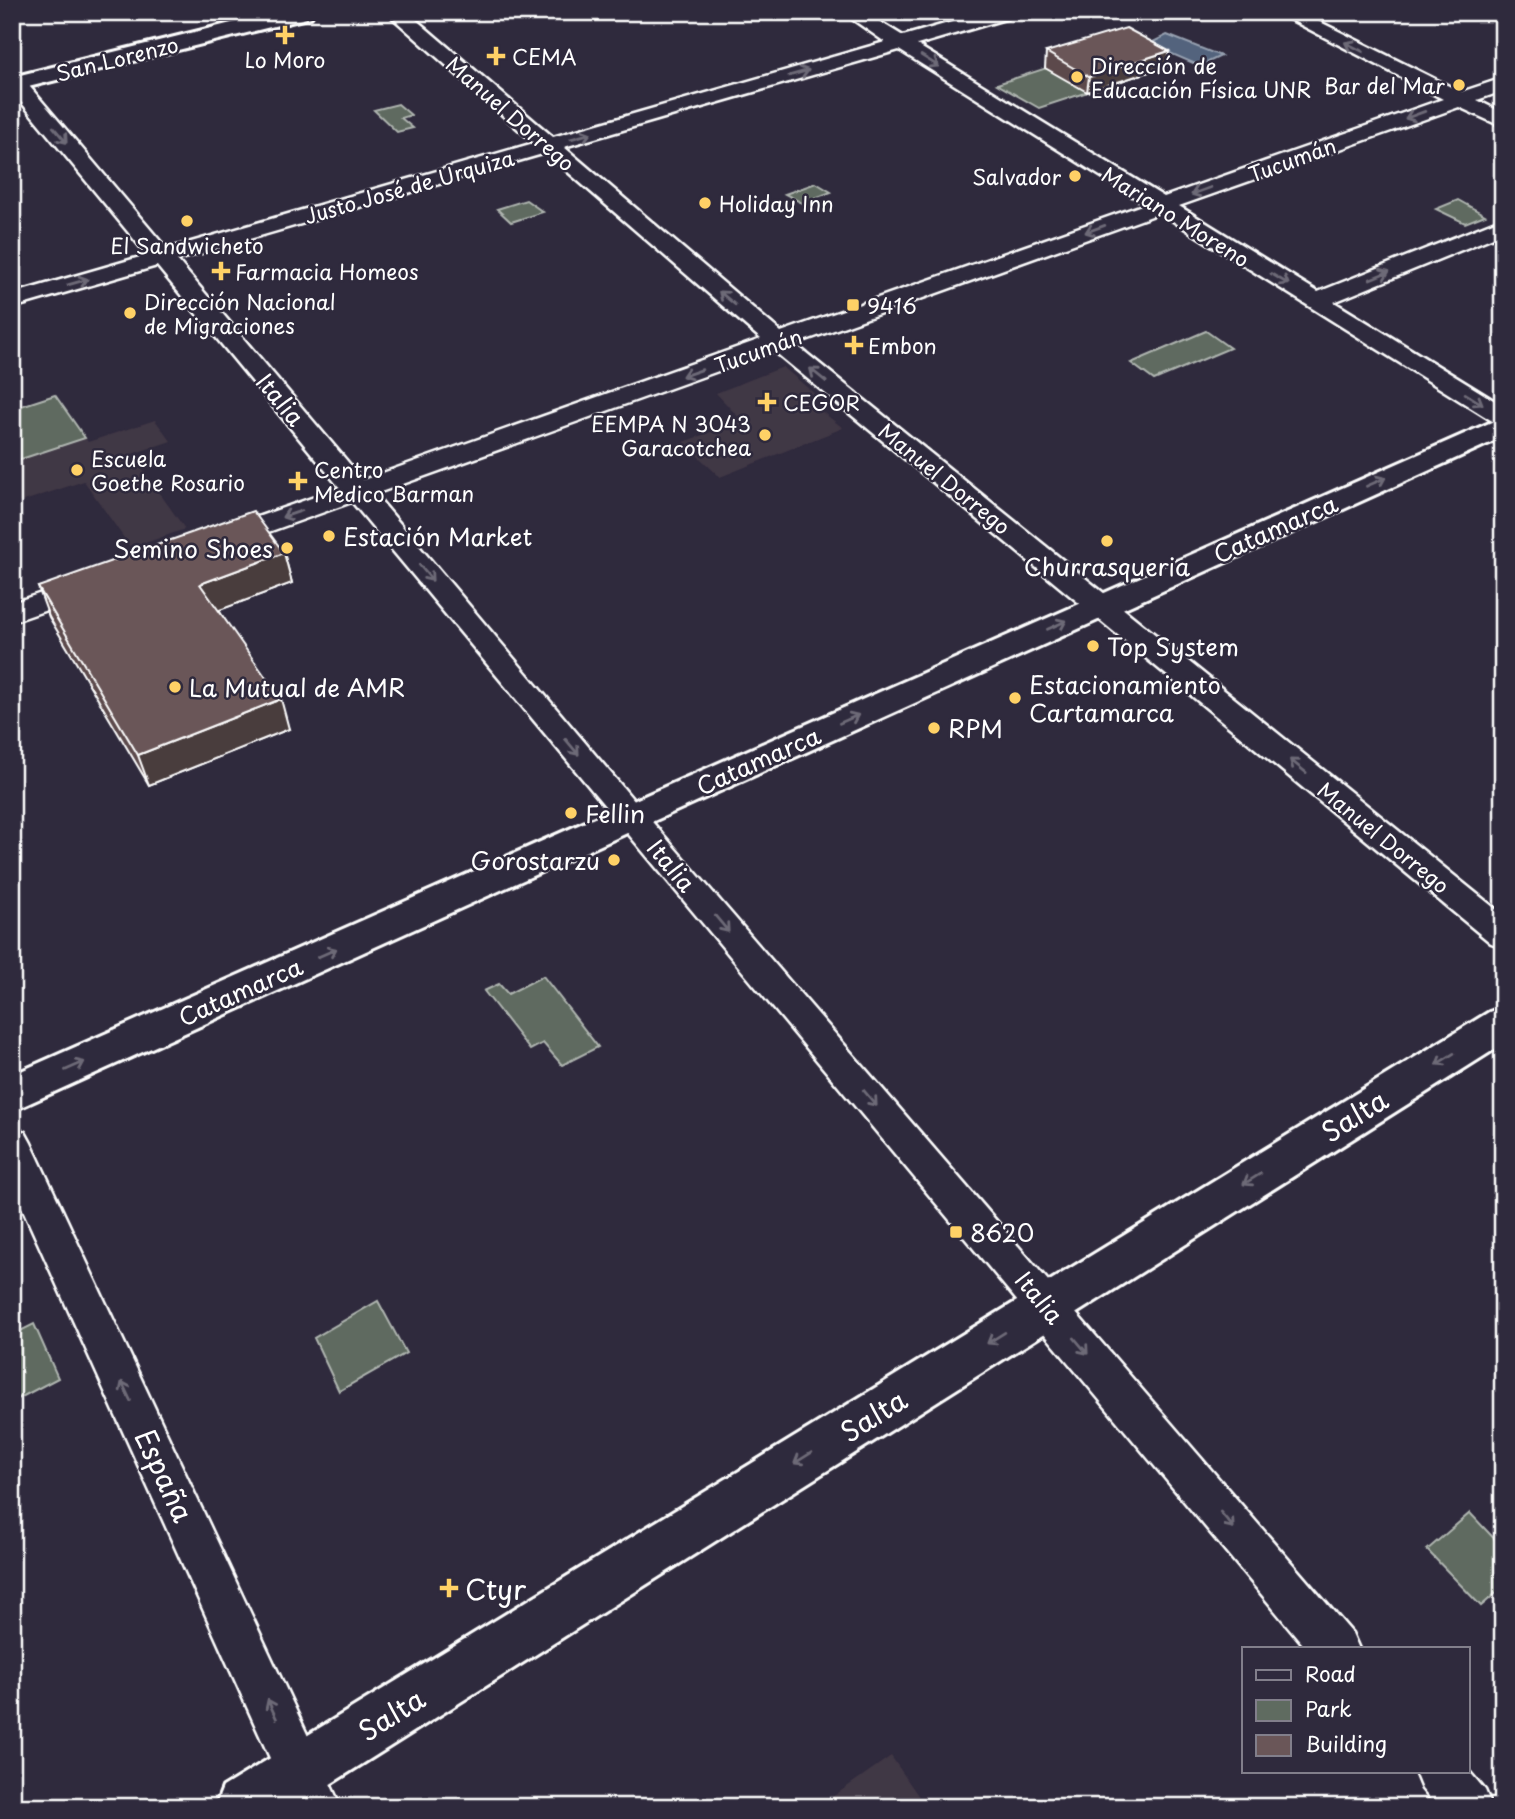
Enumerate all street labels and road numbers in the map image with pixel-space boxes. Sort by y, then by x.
street label: San Lorenzo [52,27,182,89]
street label: Manuel Dorrego [439,48,583,178]
street label: Tucumán [1244,128,1340,190]
street label: Justo José de Urquiza [300,141,518,231]
street label: Mariano Moreno [1096,158,1256,274]
street label: Tucumán [710,319,806,381]
street label: Italia [248,365,314,434]
street label: Manuel Dorrego [872,415,1018,541]
street label: Catamarca [1207,484,1343,571]
street label: Catamarca [690,716,826,803]
street label: Manuel Dorrego [1311,774,1457,900]
street label: Italia [639,831,705,900]
street label: Catamarca [172,947,308,1034]
street label: Salta [1312,1077,1396,1152]
street label: Italia [1007,1263,1073,1332]
street label: Salta [831,1377,915,1452]
street label: España [125,1421,205,1529]
street label: Salta [349,1676,433,1751]

